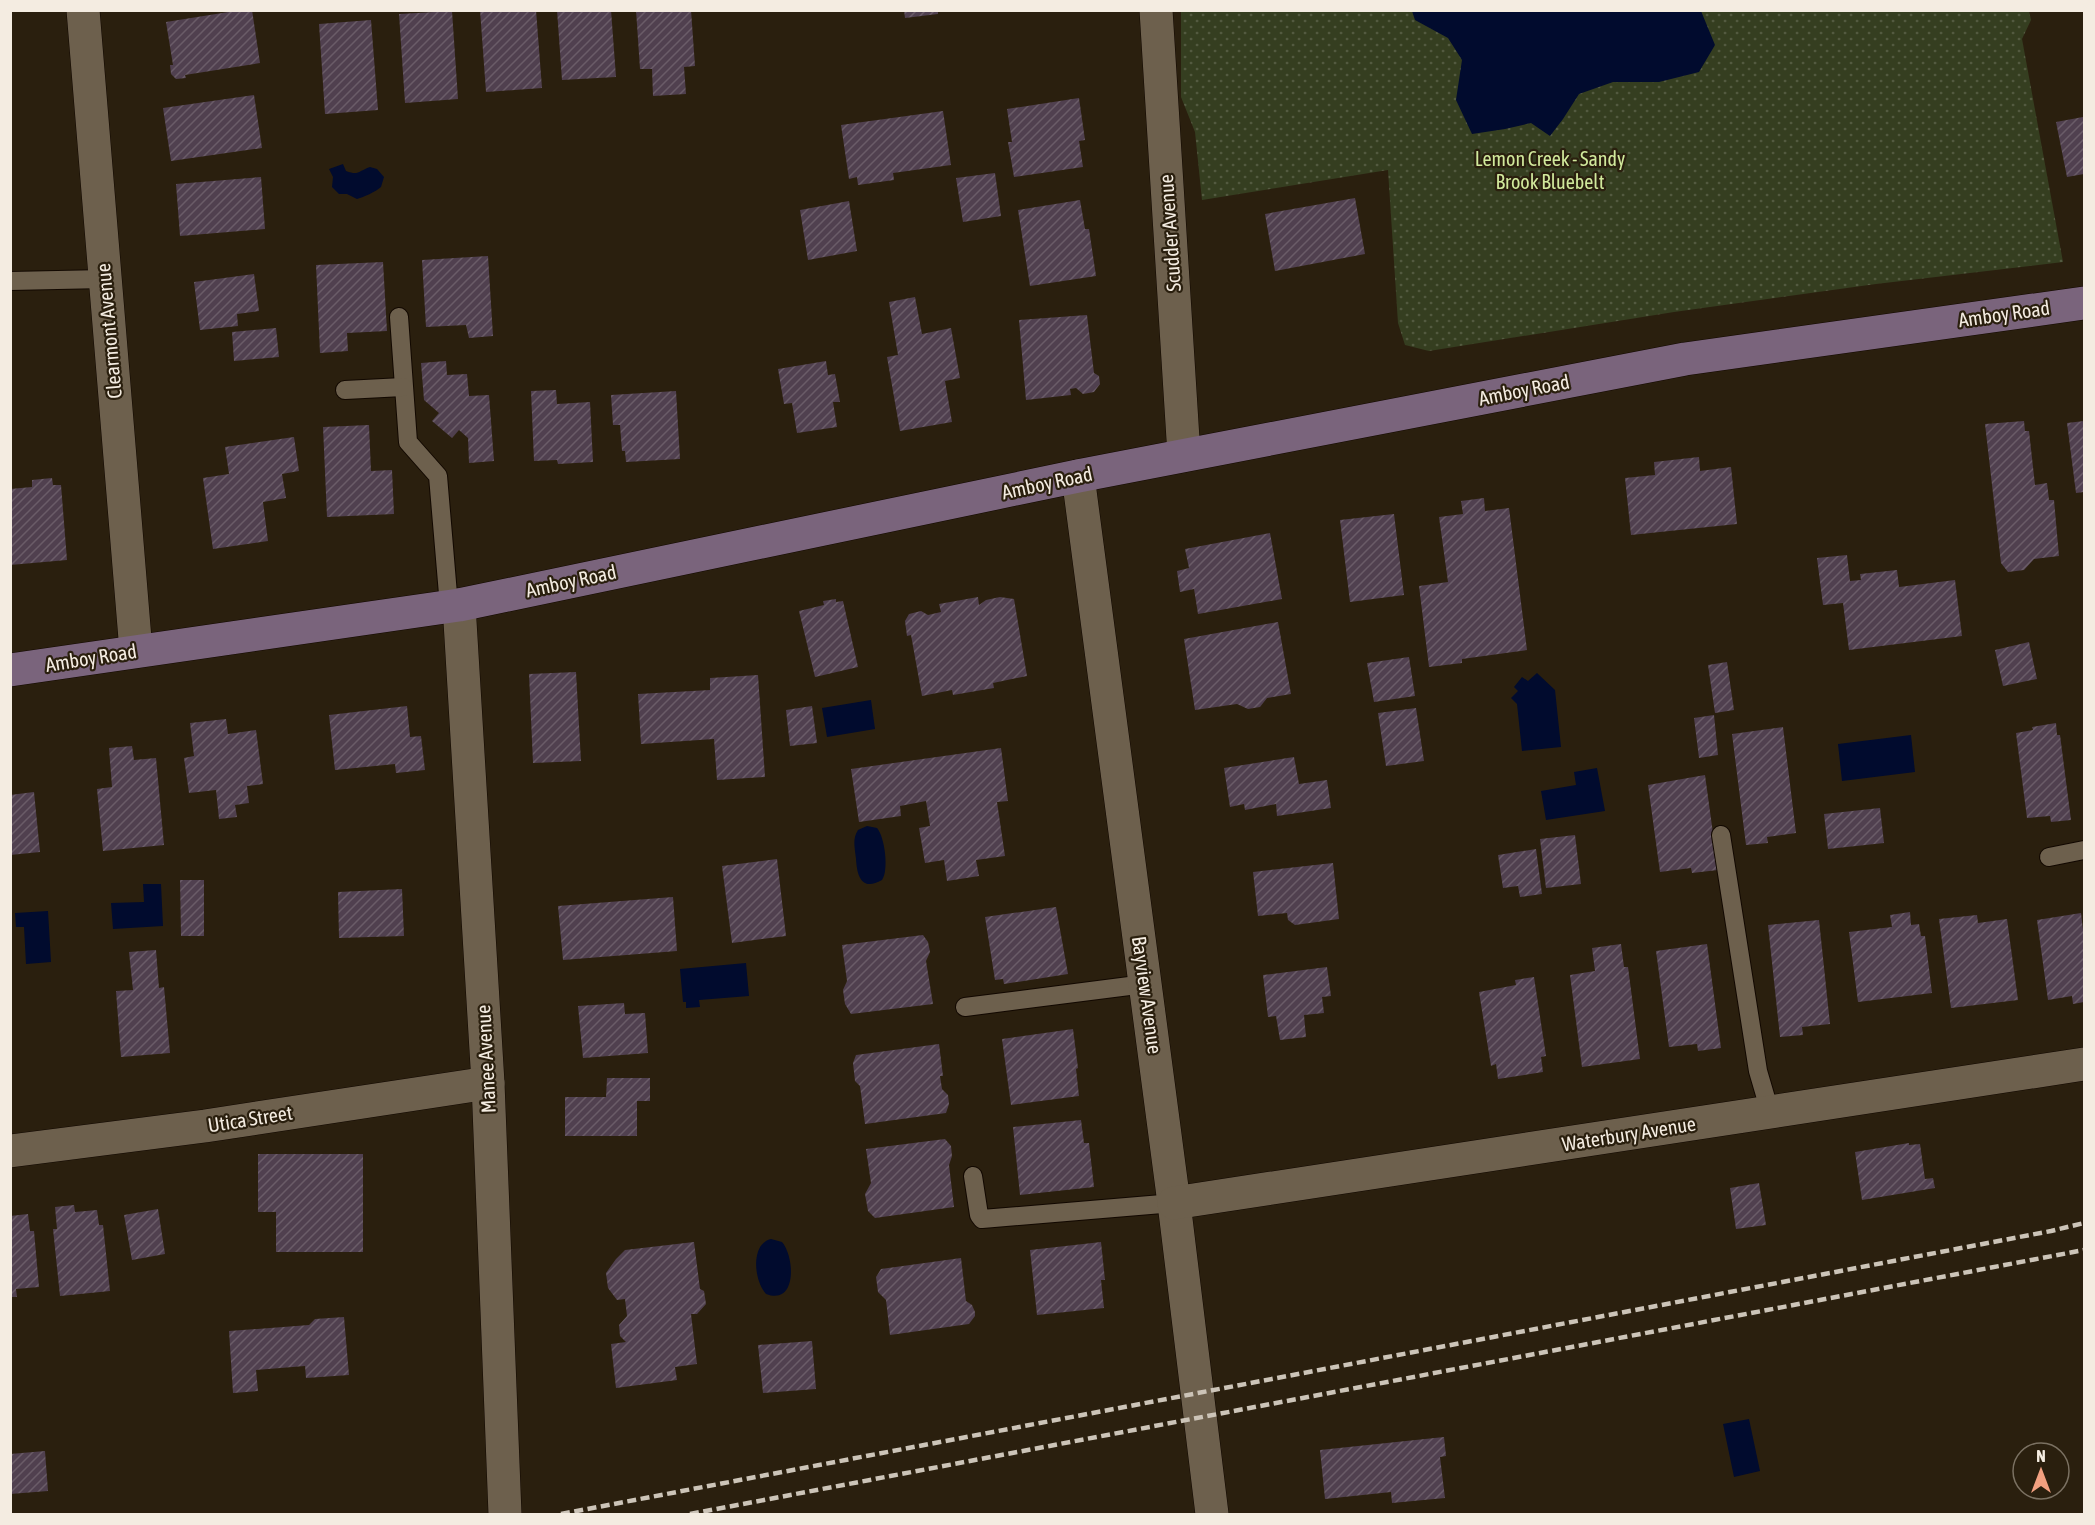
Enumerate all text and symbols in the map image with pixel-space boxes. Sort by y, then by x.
park label: Lemon Creek - Sandy Brook Bluebelt [1475,147,1625,193]
street label: Scudder Avenue [1154,174,1185,292]
street label: Clearmont Avenue [91,262,126,400]
street label: Amboy Road [1957,296,2051,331]
street label: Amboy Road [1477,369,1571,410]
street label: Amboy Road [999,462,1094,503]
street label: Amboy Road [523,560,618,601]
street label: Amboy Road [44,639,138,676]
street label: Bayview Avenue [1128,935,1167,1055]
street label: Manee Avenue [471,1004,500,1114]
street label: Utica Street [206,1100,294,1137]
street label: Waterbury Avenue [1560,1112,1697,1155]
north arrow [2011,1441,2071,1501]
text: N [2036,1447,2046,1465]

